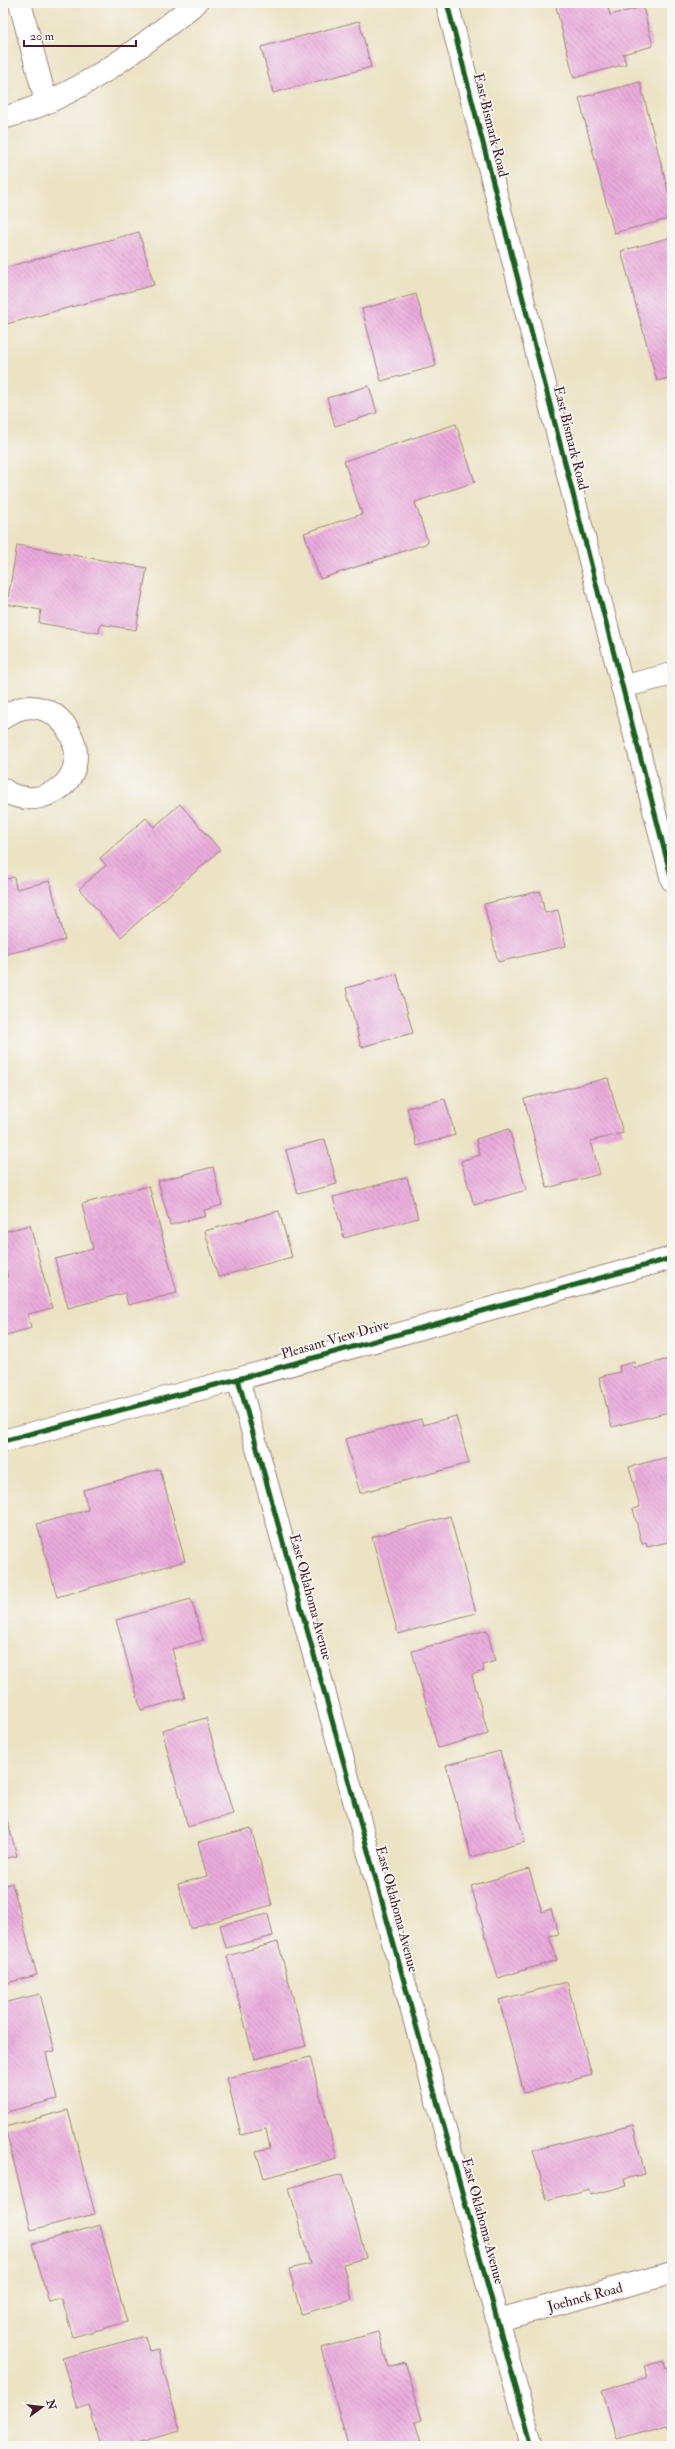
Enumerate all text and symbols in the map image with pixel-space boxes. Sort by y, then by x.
scale bar [24,22,136,48]
text: 20 m [30,29,55,44]
street label: East Bismark Road [470,71,512,179]
street label: East Bismark Road [550,384,592,492]
street label: Pleasant View Drive [279,1315,391,1363]
street label: East Oklahoma Avenue [286,1532,336,1662]
street label: East Oklahoma Avenue [372,1844,422,1974]
street label: East Oklahoma Avenue [458,2156,508,2286]
street label: Joehnck Road [545,2279,625,2315]
north arrow [22,2387,62,2427]
text: N [43,2397,59,2412]

